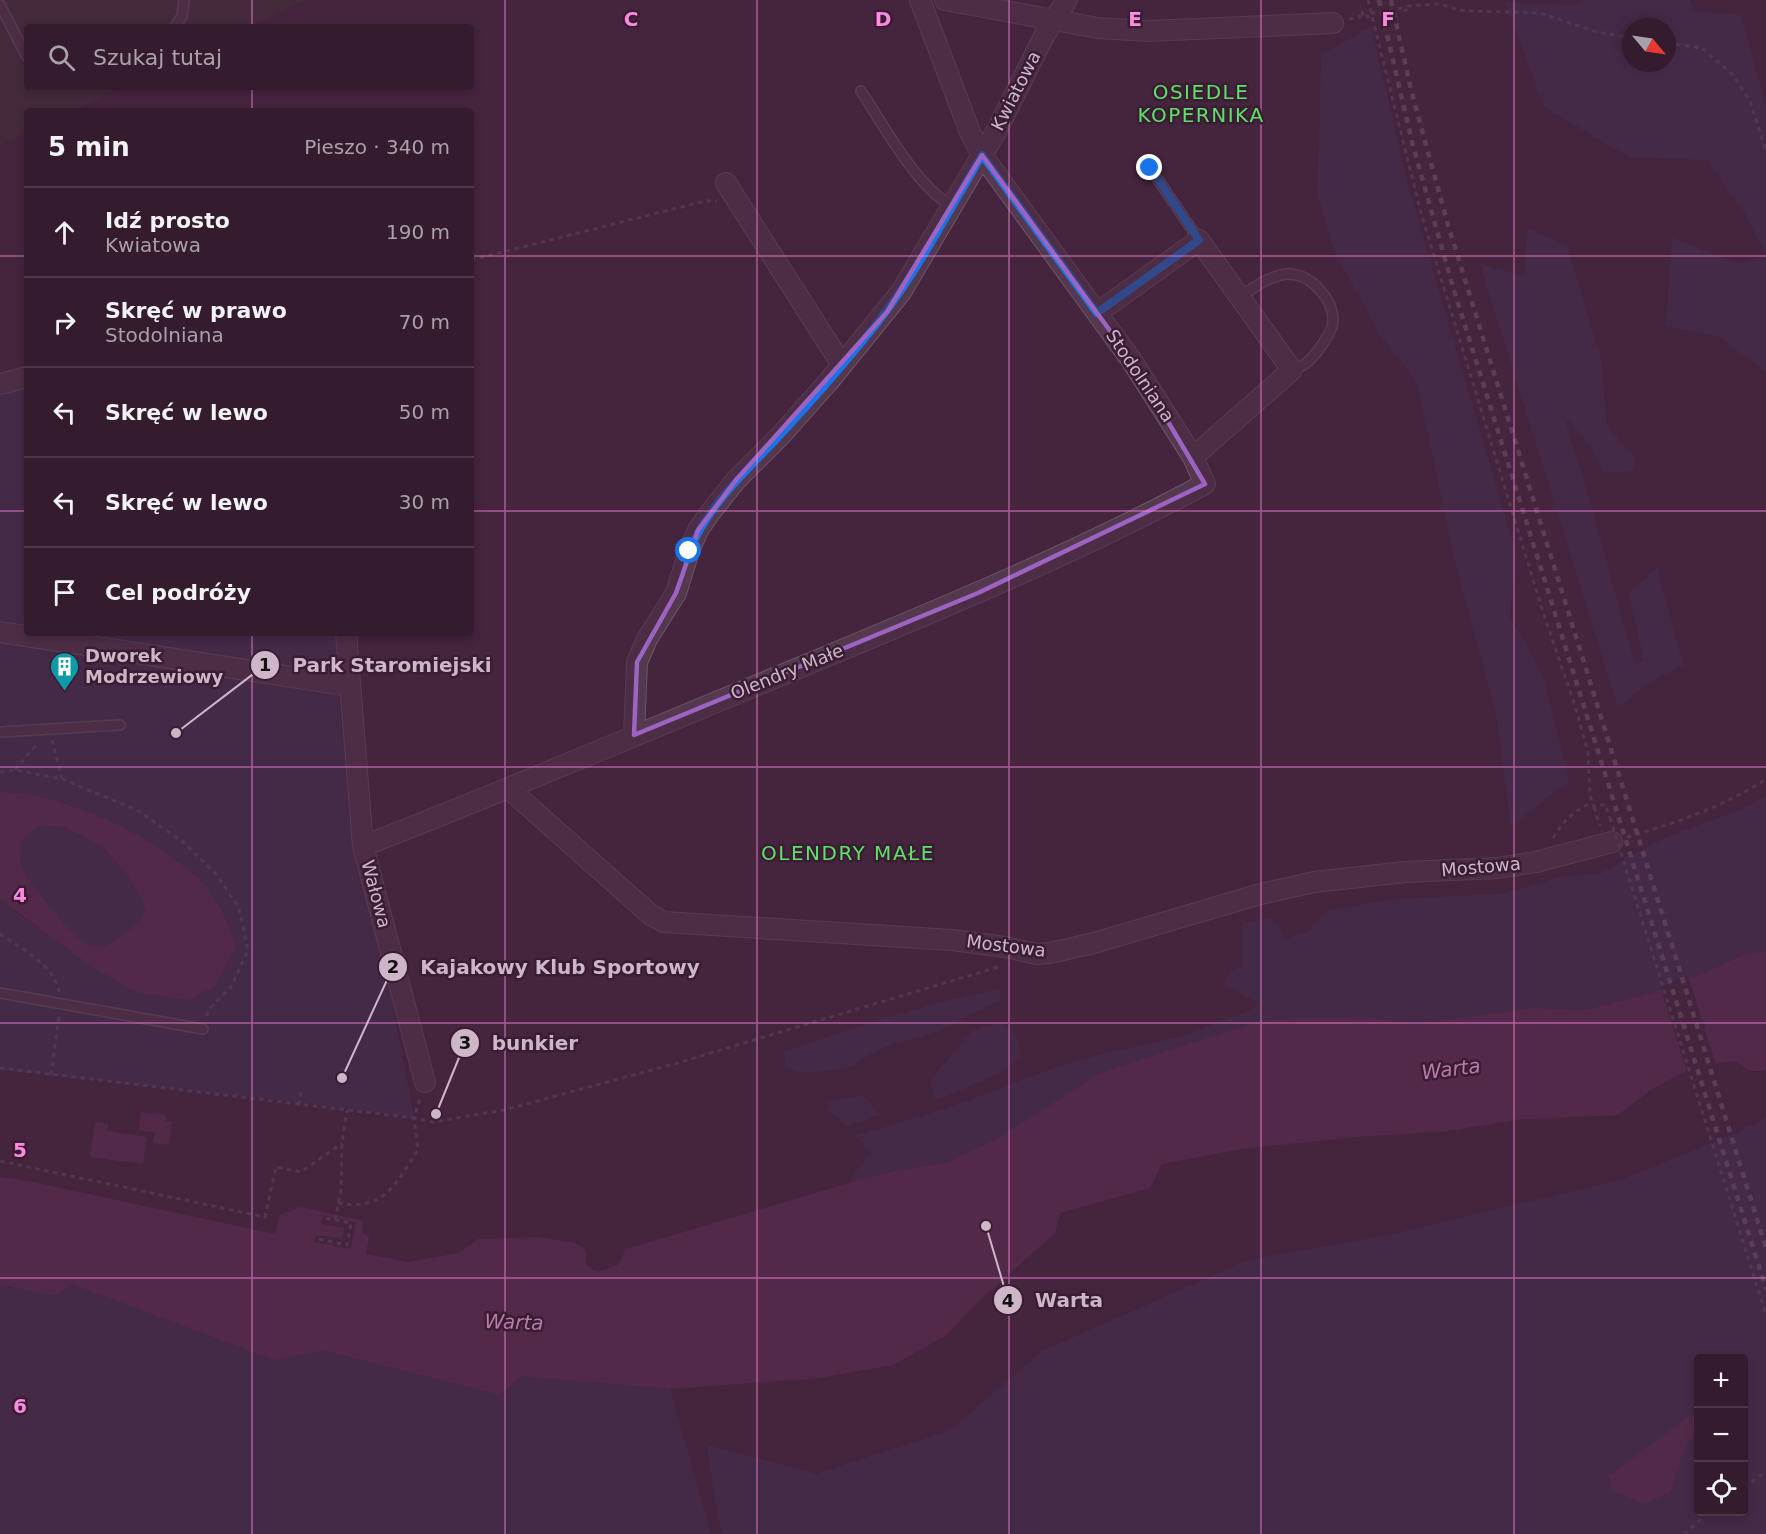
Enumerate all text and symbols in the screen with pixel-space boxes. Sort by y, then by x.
text: C [624,7,638,31]
text: D [875,7,891,31]
text: E [1128,7,1142,31]
text: F [1381,7,1395,31]
north arrow [1622,18,1676,72]
search box [24,24,474,90]
icon: search [45,41,78,74]
text: Szukaj tutaj [93,45,222,70]
street label: Kwiatowa [987,48,1045,134]
district label: OSIEDLE KOPERNIKA [1137,80,1265,127]
text: 5 min [48,132,130,162]
text: Pieszo · 340 m [304,135,450,159]
route end [1136,154,1162,180]
text: Idź prosto [105,208,230,233]
icon: ahead [48,216,81,249]
text: 190 m [386,220,450,244]
text: Kwiatowa [105,233,201,257]
text: Skręć w prawo [105,298,287,323]
icon: right [48,306,81,339]
text: 70 m [399,310,450,334]
text: Stodolniana [105,323,224,347]
street label: Stodolniana [1102,326,1179,426]
icon: left [48,396,81,429]
text: Skręć w lewo [105,400,268,425]
text: 50 m [399,400,450,424]
icon: left [48,486,81,519]
text: Skręć w lewo [105,490,268,515]
text: 30 m [399,490,450,514]
route start [675,537,701,563]
icon: arrive [48,576,81,609]
text: Cel podróży [105,580,251,605]
street label: Olendry Małe [727,639,846,704]
place label: Dworek Modrzewiowy [85,645,224,687]
callout: Park Staromiejski [250,646,503,684]
building icon: Dworek Modrzewiowy [48,650,80,692]
text: Park Staromiejski [293,653,491,677]
text: 1 [259,654,271,675]
district label: OLENDRY MAŁE [761,841,935,865]
street label: Mostowa [1440,853,1522,880]
street label: Wałowa [357,858,396,930]
text: 4 [13,883,27,907]
street label: Mostowa [965,930,1047,961]
callout: Kajakowy Klub Sportowy [378,948,711,986]
text: Kajakowy Klub Sportowy [420,955,700,979]
text: 2 [387,956,399,977]
callout: bunkier [450,1024,590,1062]
text: bunkier [492,1031,578,1055]
text: 3 [459,1032,471,1053]
water label: Warta [1420,1053,1482,1085]
text: 5 [13,1138,27,1162]
callout: Warta [993,1281,1115,1319]
text: Warta [1035,1288,1103,1312]
text: 4 [1002,1290,1014,1311]
water label: Warta [484,1309,544,1335]
map controls [1694,1354,1748,1516]
button: + [1694,1354,1748,1408]
text: 6 [13,1394,27,1418]
button: − [1694,1408,1748,1462]
button: locate [1694,1462,1748,1516]

